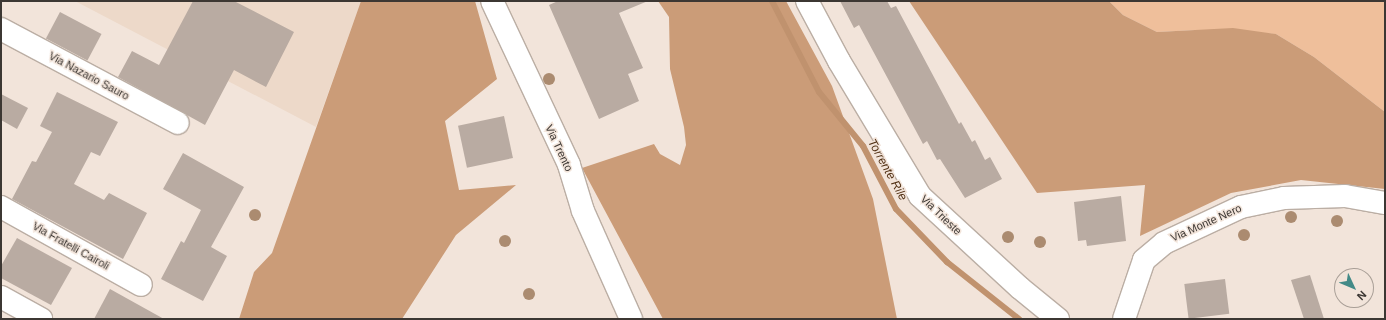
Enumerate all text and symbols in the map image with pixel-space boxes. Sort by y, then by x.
street label: Via Nazario Sauro [47,49,131,103]
street label: Via Trento [542,122,576,174]
water label: Torrente Rile [864,137,910,203]
street label: Via Trieste [918,192,964,238]
street label: Via Monte Nero [1168,201,1244,245]
street label: Via Fratelli Cairoli [30,219,112,273]
north arrow [1334,268,1374,308]
text: N [1355,289,1369,303]

